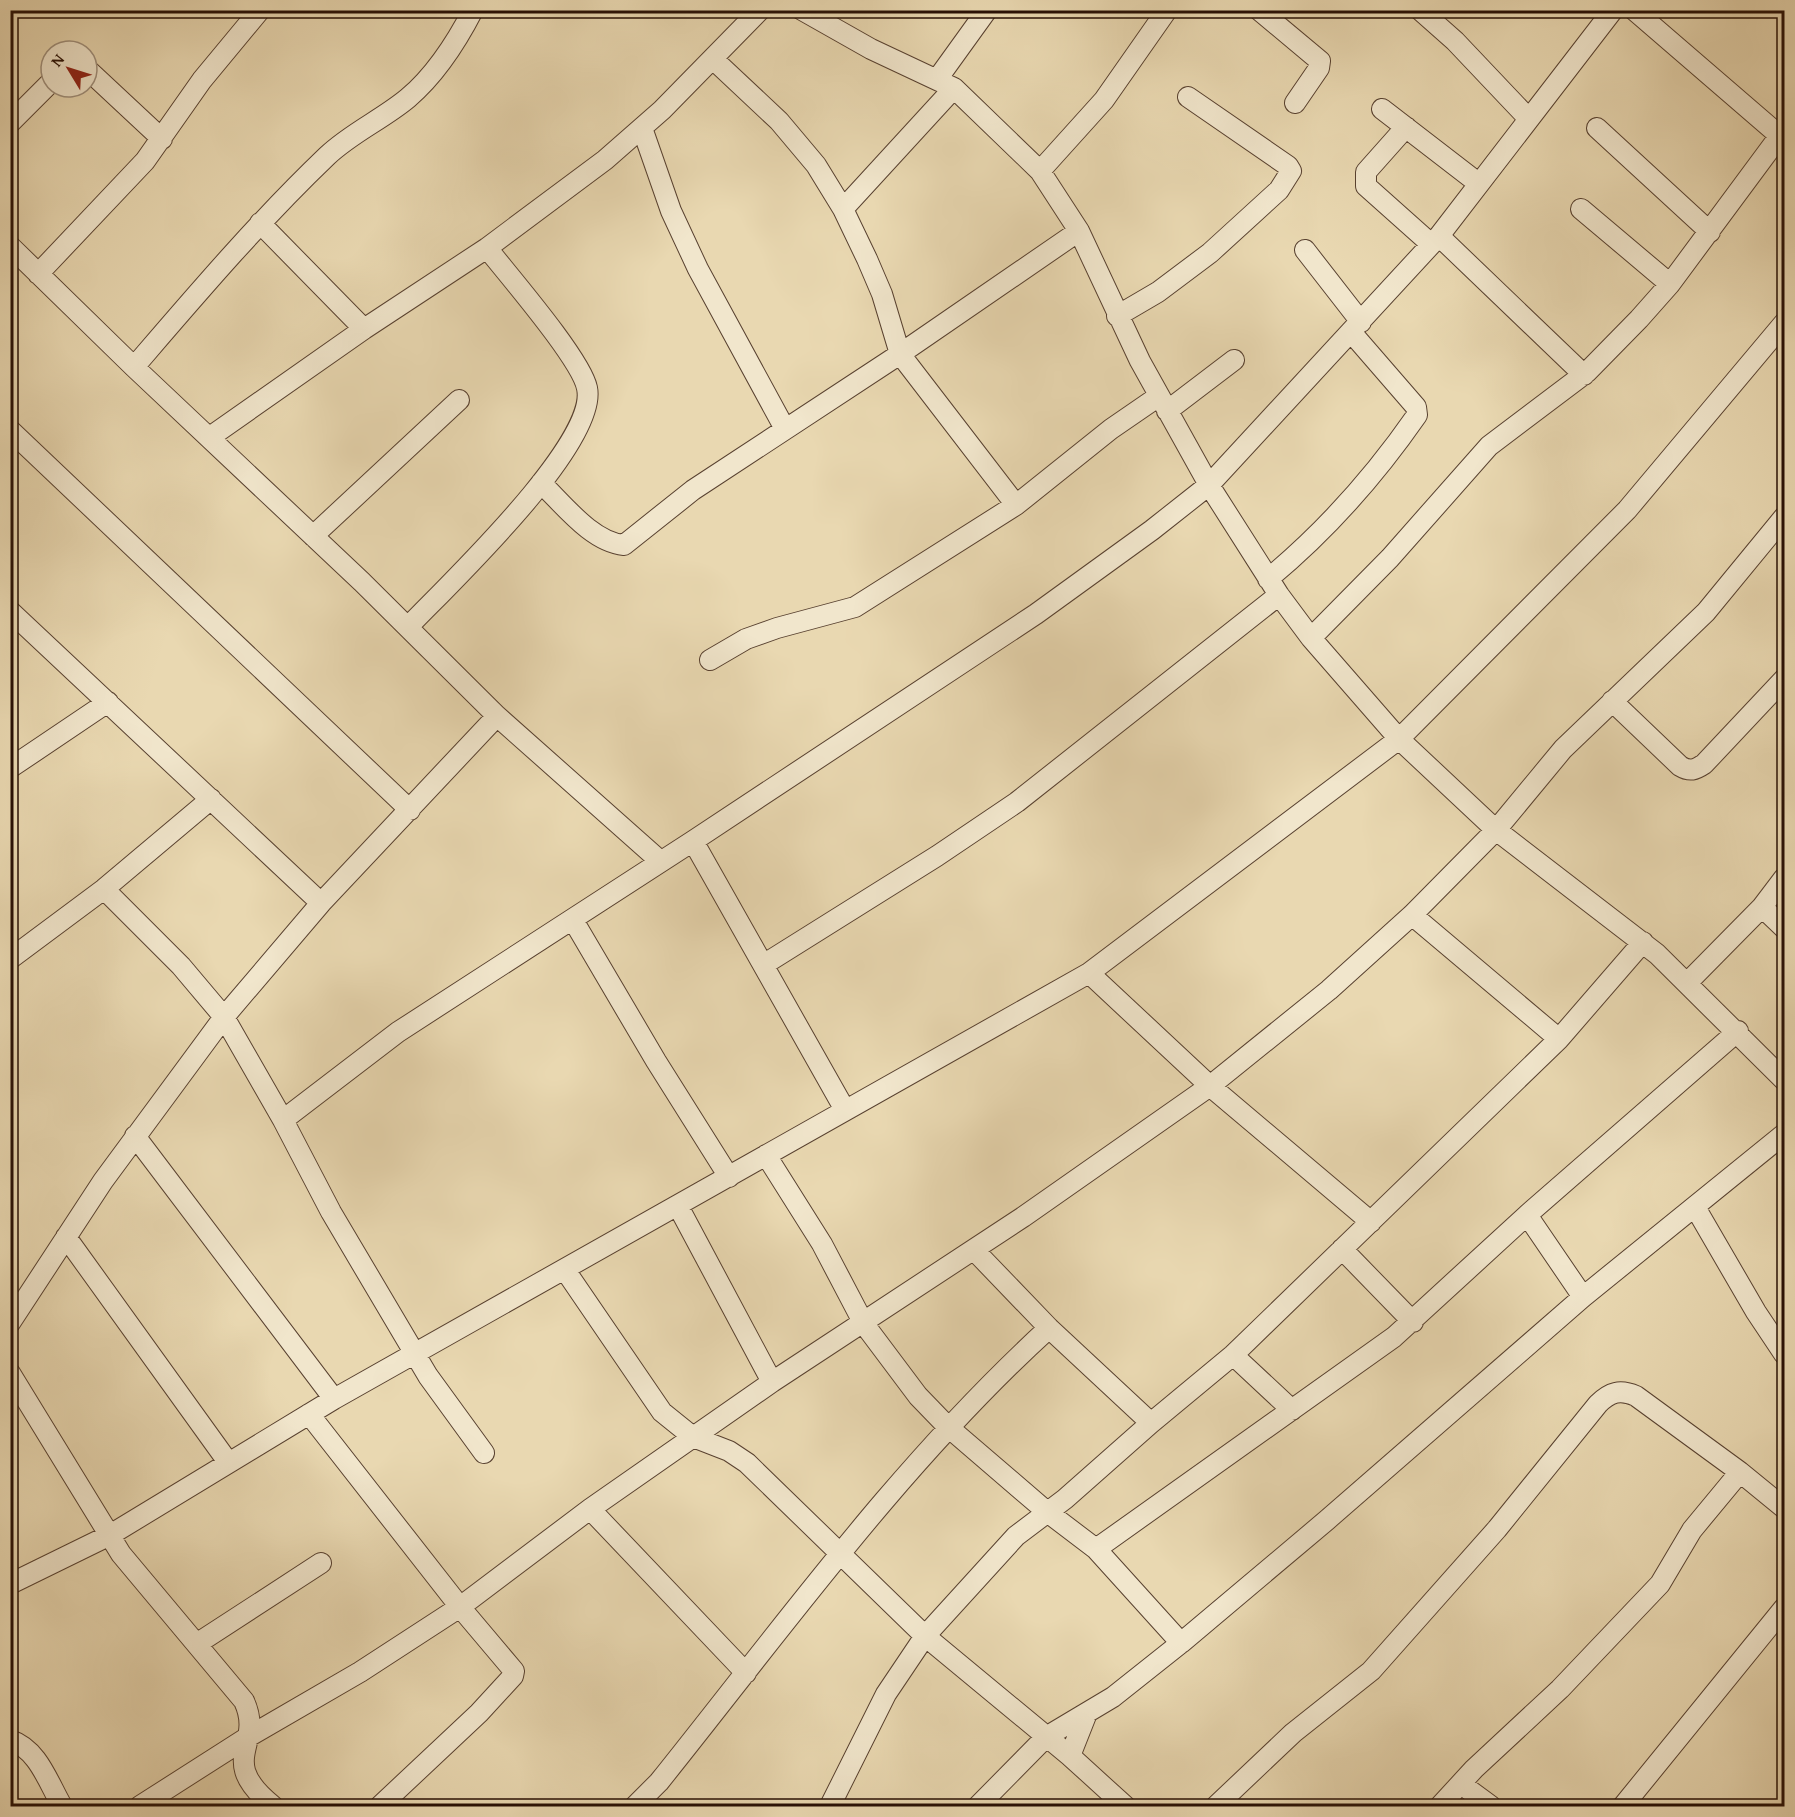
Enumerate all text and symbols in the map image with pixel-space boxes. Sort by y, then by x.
north arrow [39,39,99,99]
text: N [44,48,70,71]

